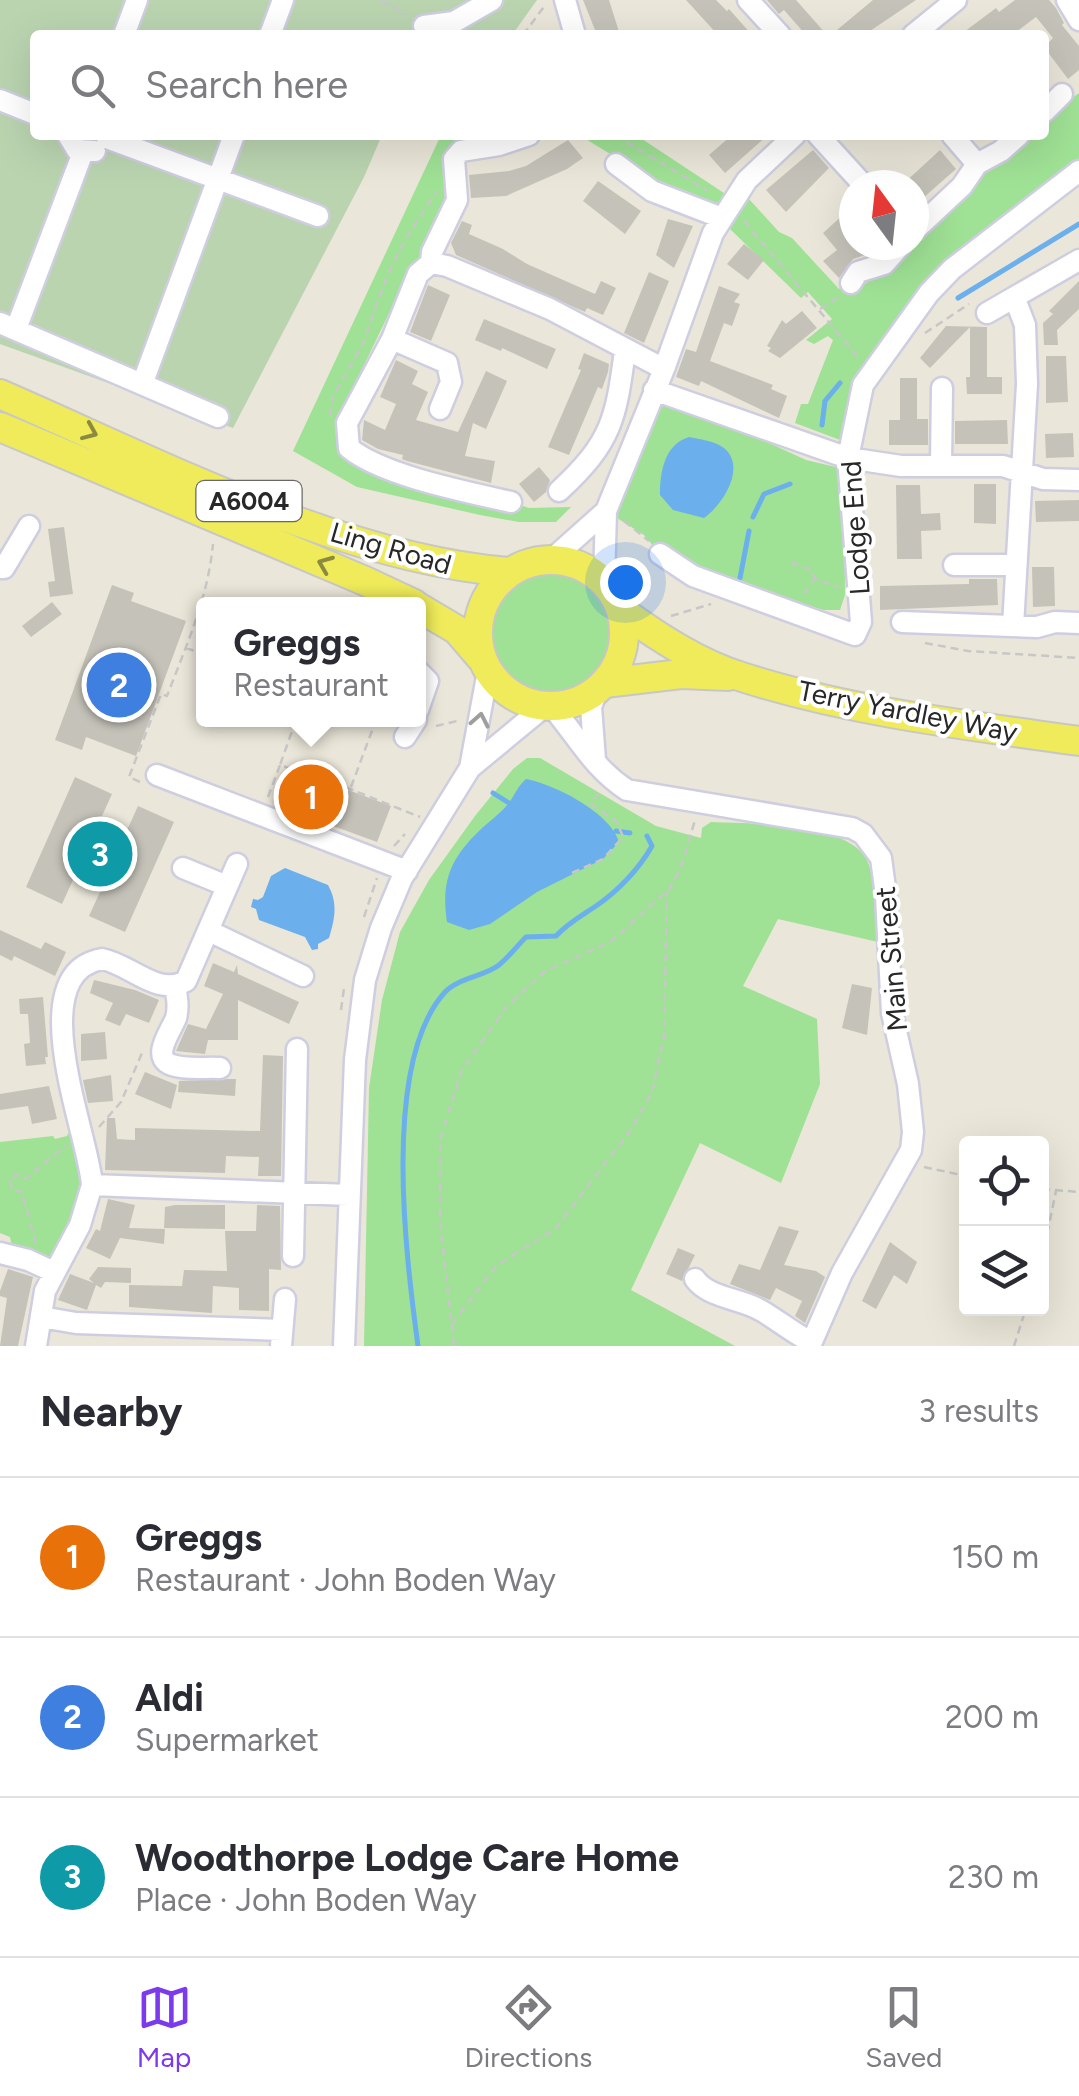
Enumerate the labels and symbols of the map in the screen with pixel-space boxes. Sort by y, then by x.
north arrow [839,170,929,260]
one-way arrow [79,420,97,440]
street label: Lodge End [833,460,877,596]
road number: A6004 [196,481,302,521]
street label: Ling Road [326,515,456,581]
one-way arrow [317,556,335,576]
your location [600,557,651,608]
pin: 2 [86,648,152,722]
street label: Terry Yardley Way [796,673,1021,749]
one-way arrow [469,712,490,729]
pin: 1 [278,760,344,834]
pin: 3 [68,816,132,892]
street label: Main Street [868,885,914,1033]

